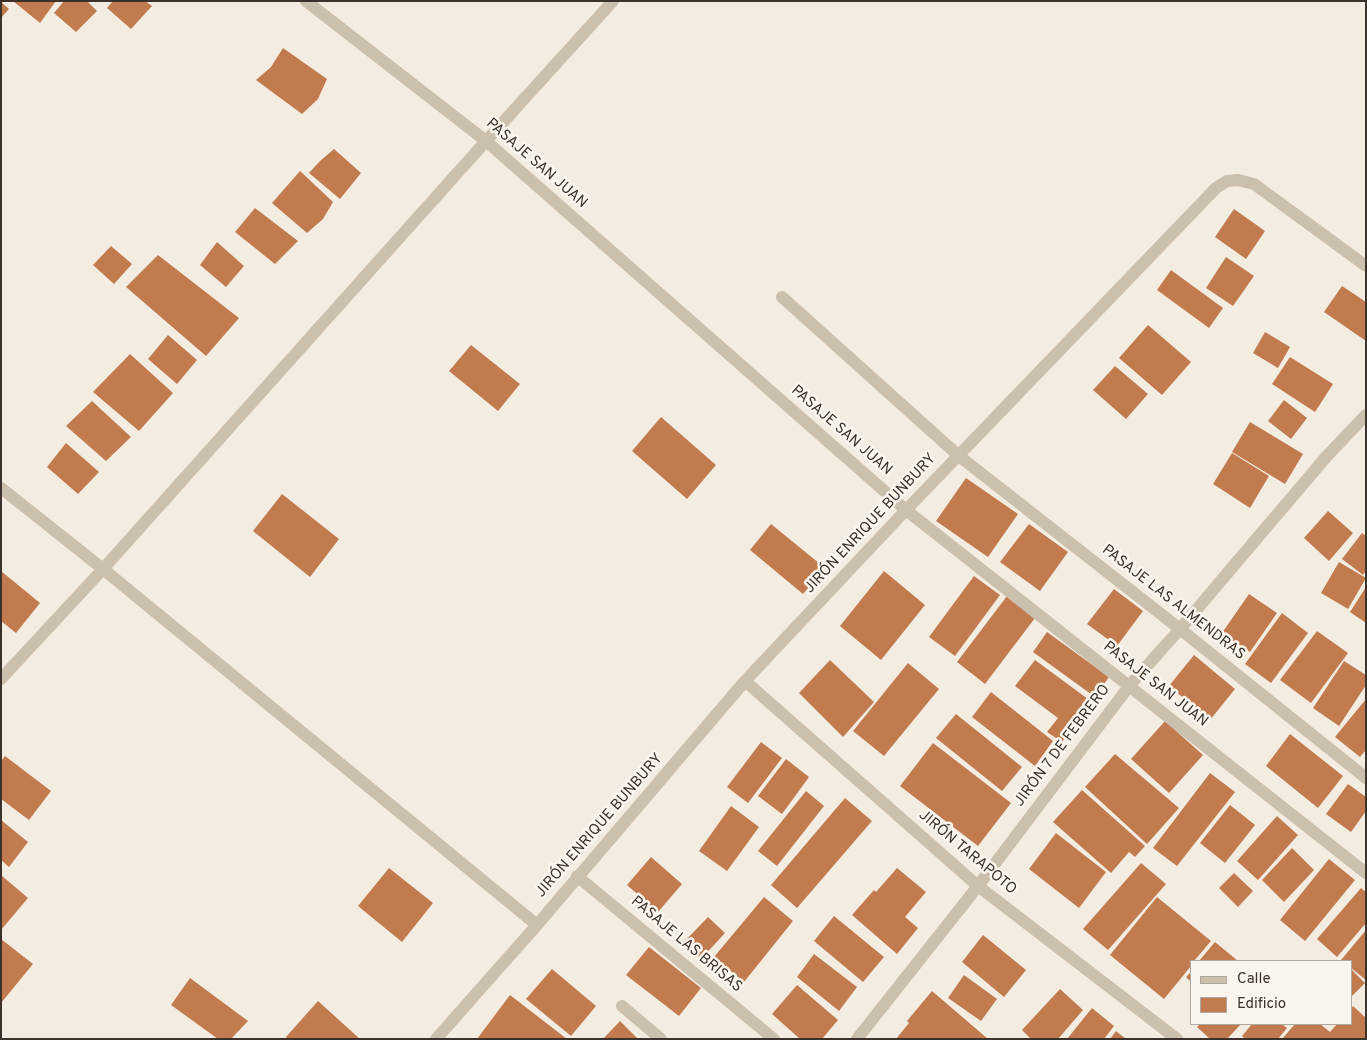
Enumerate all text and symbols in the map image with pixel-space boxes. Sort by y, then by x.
street label: PASAJE SAN JUAN [482,115,590,213]
street label: PASAJE SAN JUAN [787,382,895,480]
street label: JIRÓN ENRIQUE BUNBURY [801,450,941,598]
street label: PASAJE LAS ALMENDRAS [1098,542,1248,664]
street label: PASAJE SAN JUAN [1099,638,1211,732]
street label: JIRÓN 7 DE FEBRERO [1011,681,1115,811]
street label: JIRÓN ENRIQUE BUNBURY [533,750,667,902]
street label: JIRÓN TARAPOTO [914,807,1020,899]
street label: PASAJE LAS BRISAS [627,893,745,997]
legend [1190,960,1352,1025]
text: Calle [1237,970,1271,989]
text: Edificio [1237,995,1286,1014]

